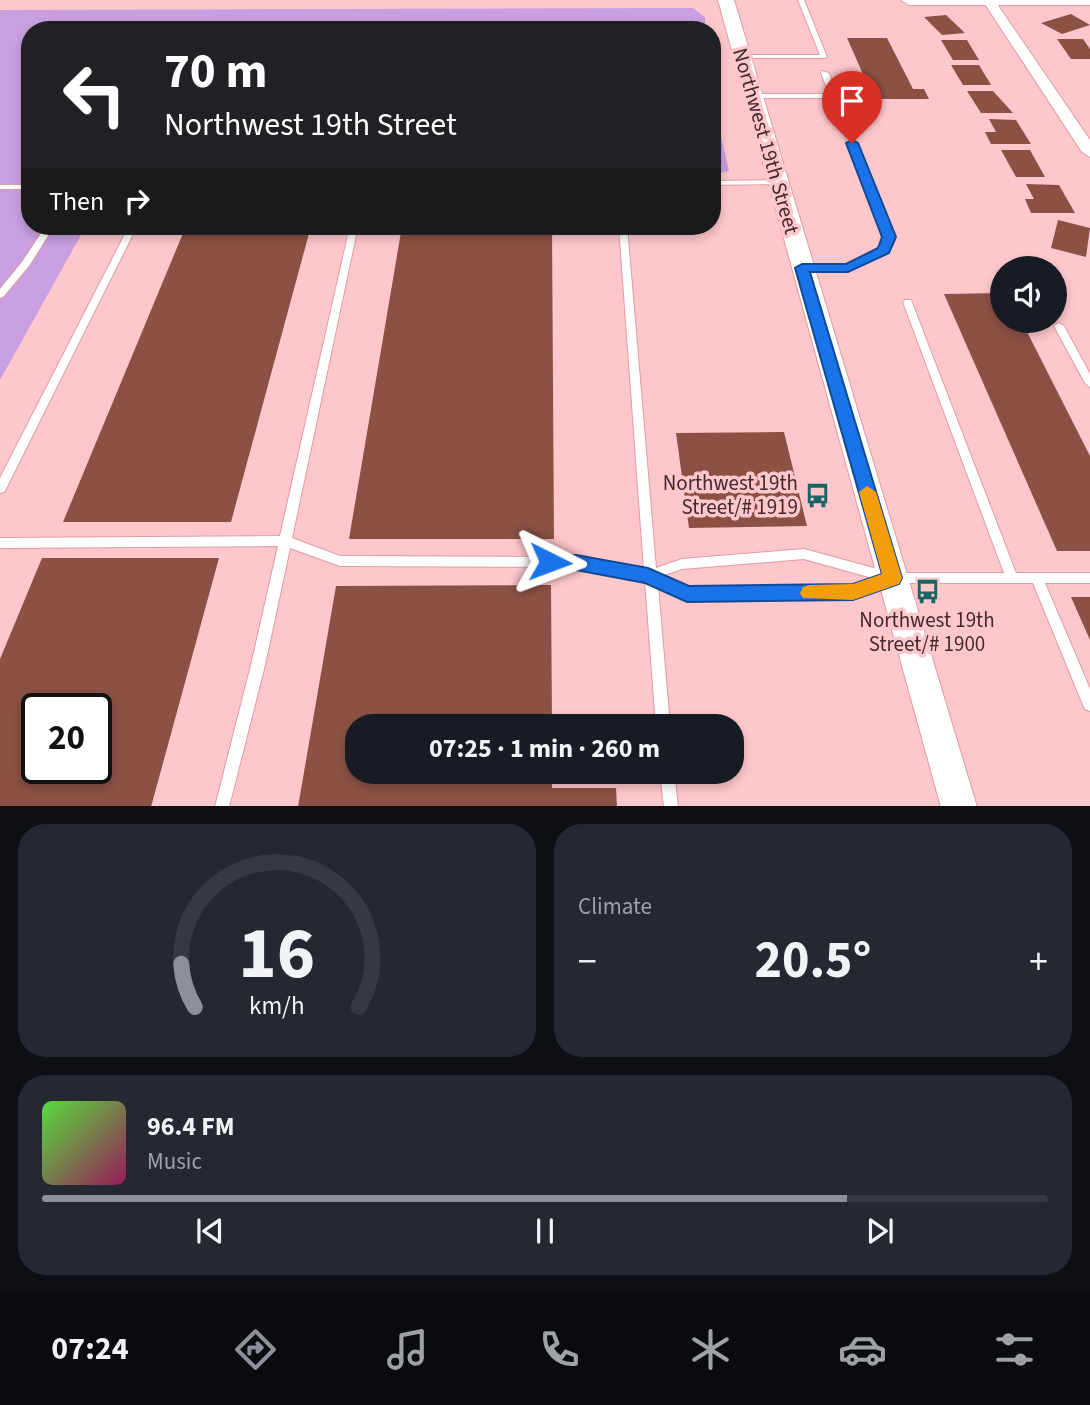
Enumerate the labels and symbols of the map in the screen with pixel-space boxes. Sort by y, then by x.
street label: Northwest 19th Street [725,45,807,237]
pin [822,71,882,143]
place label: Northwest 19th Street/# 1919 [663,468,798,522]
bus stop icon: Northwest 19th Street/# 1919 [804,481,832,509]
position arrow [513,525,587,599]
bus stop icon: Northwest 19th Street/# 1900 [913,577,941,605]
place label: Northwest 19th Street/# 1900 [859,605,995,659]
speed limit sign: 20 [21,693,112,784]

